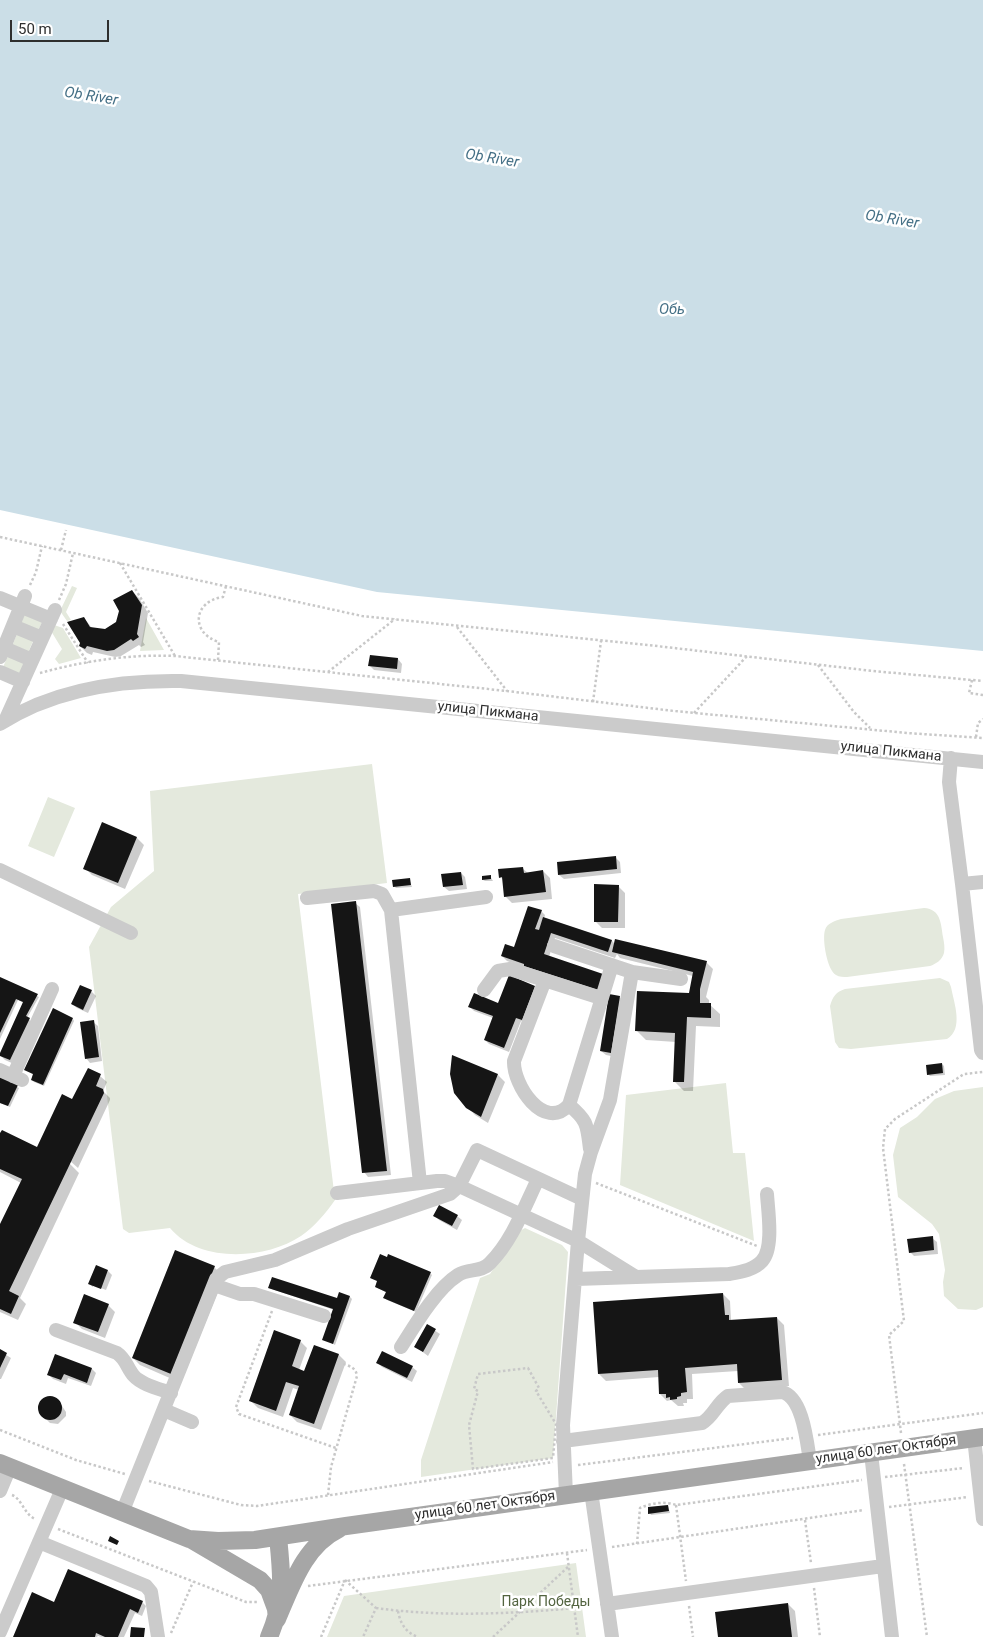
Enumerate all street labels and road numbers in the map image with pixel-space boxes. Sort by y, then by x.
street label: улица Пикмана [437,698,539,726]
street label: улица Пикмана [840,738,942,766]
street label: улица 60 лет Октября [815,1432,957,1468]
street label: улица 60 лет Октября [414,1488,556,1524]

